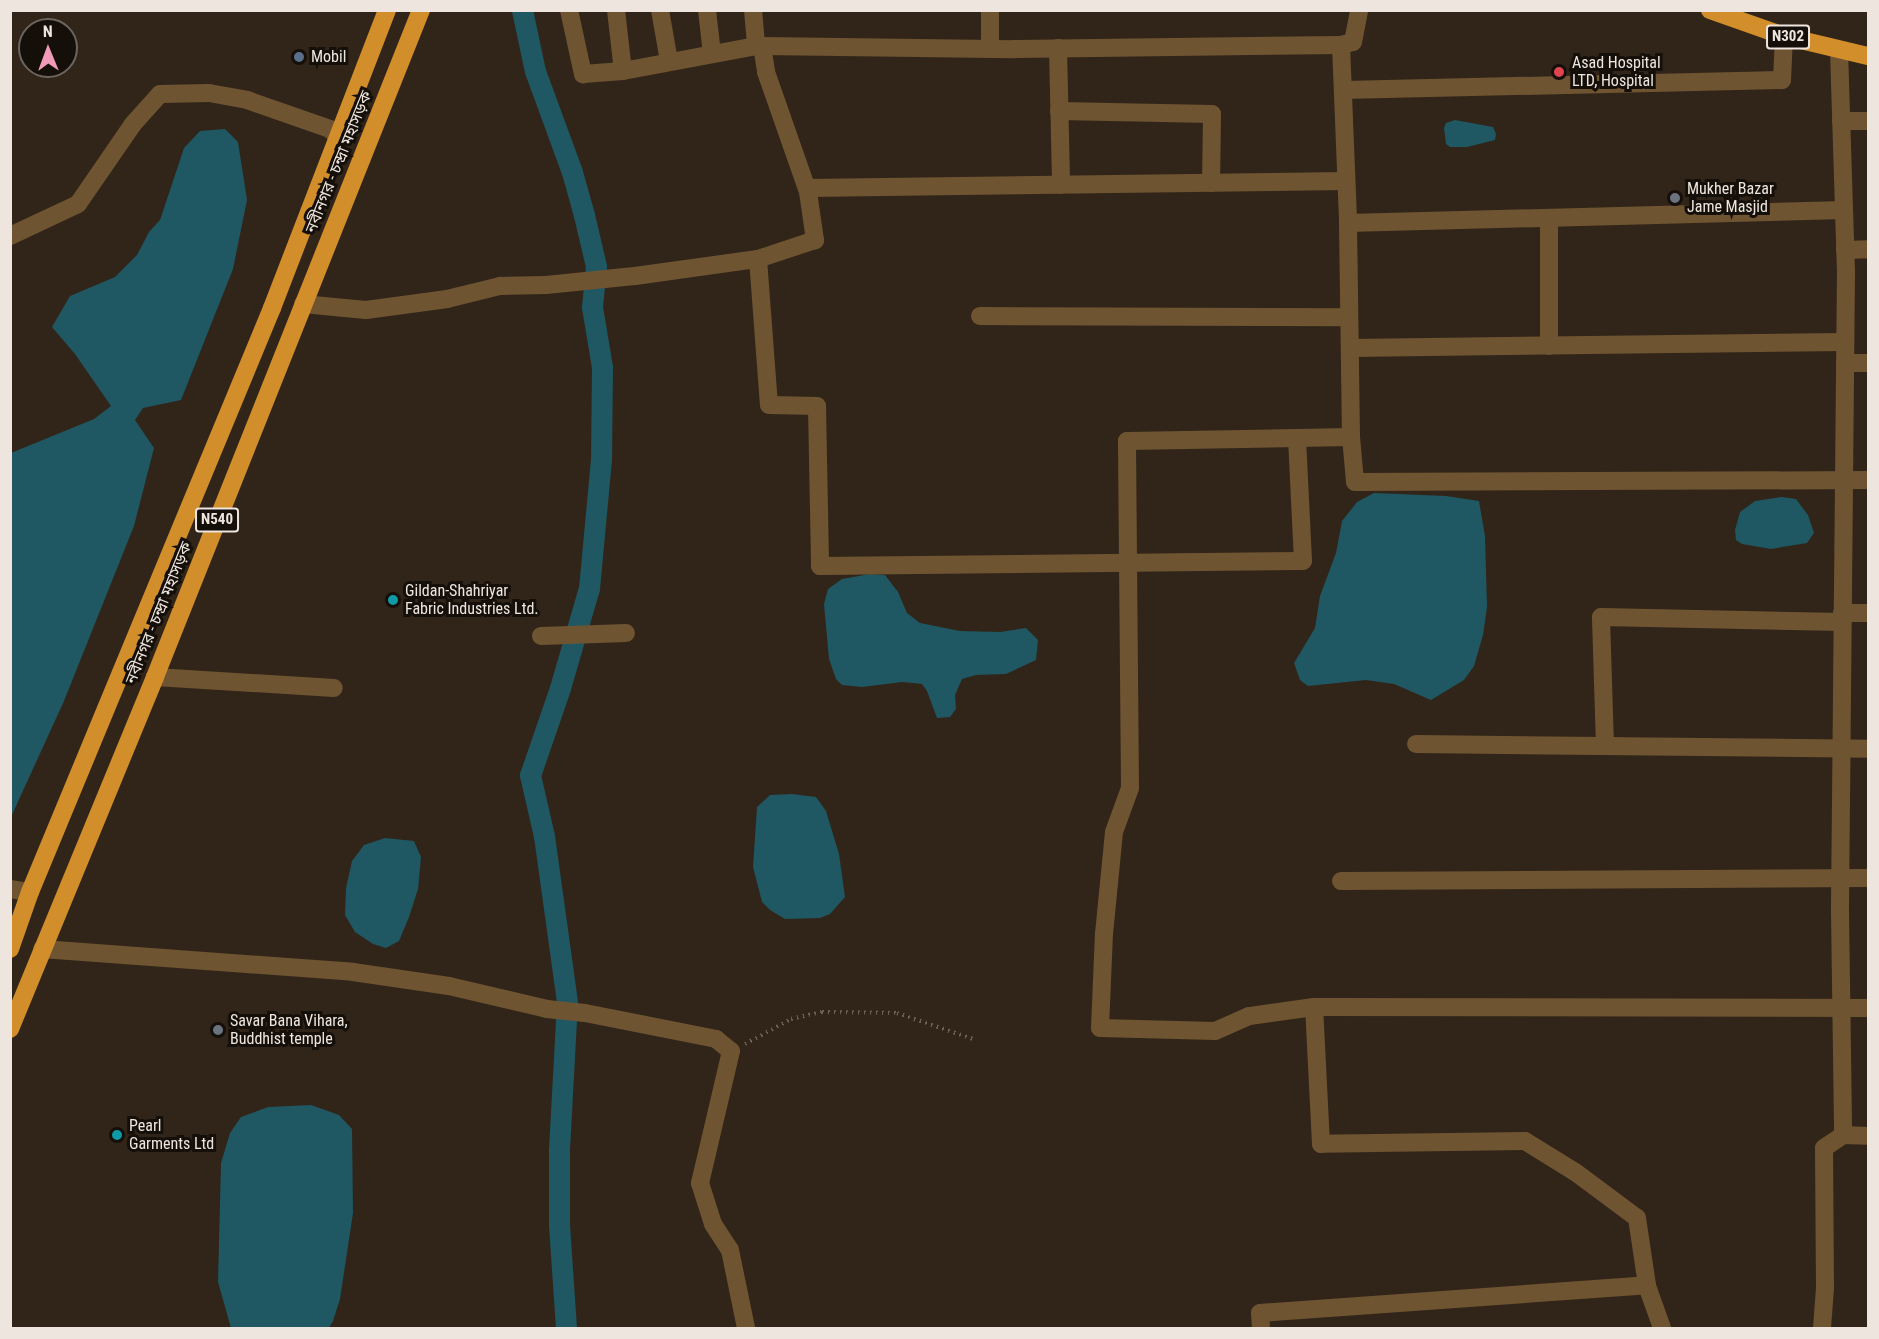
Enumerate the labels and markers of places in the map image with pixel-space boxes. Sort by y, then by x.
place label: Mobil [311,47,346,67]
marker: Mobil [292,50,306,64]
place label: Asad Hospital LTD, Hospital [1572,53,1661,91]
marker: Asad Hospital LTD, Hospital [1550,63,1568,81]
place label: Mukher Bazar Jame Masjid [1687,179,1774,217]
marker: Mukher Bazar Jame Masjid [1668,191,1682,205]
place label: Gildan-Shahriyar Fabric Industries Ltd. [405,581,539,619]
marker: Gildan-Shahriyar Fabric Industries Ltd. [386,593,400,607]
place label: Savar Bana Vihara, Buddhist temple [230,1011,348,1049]
marker: Savar Bana Vihara, Buddhist temple [211,1023,225,1037]
place label: Pearl Garments Ltd [129,1116,214,1154]
marker: Pearl Garments Ltd [110,1128,124,1142]

